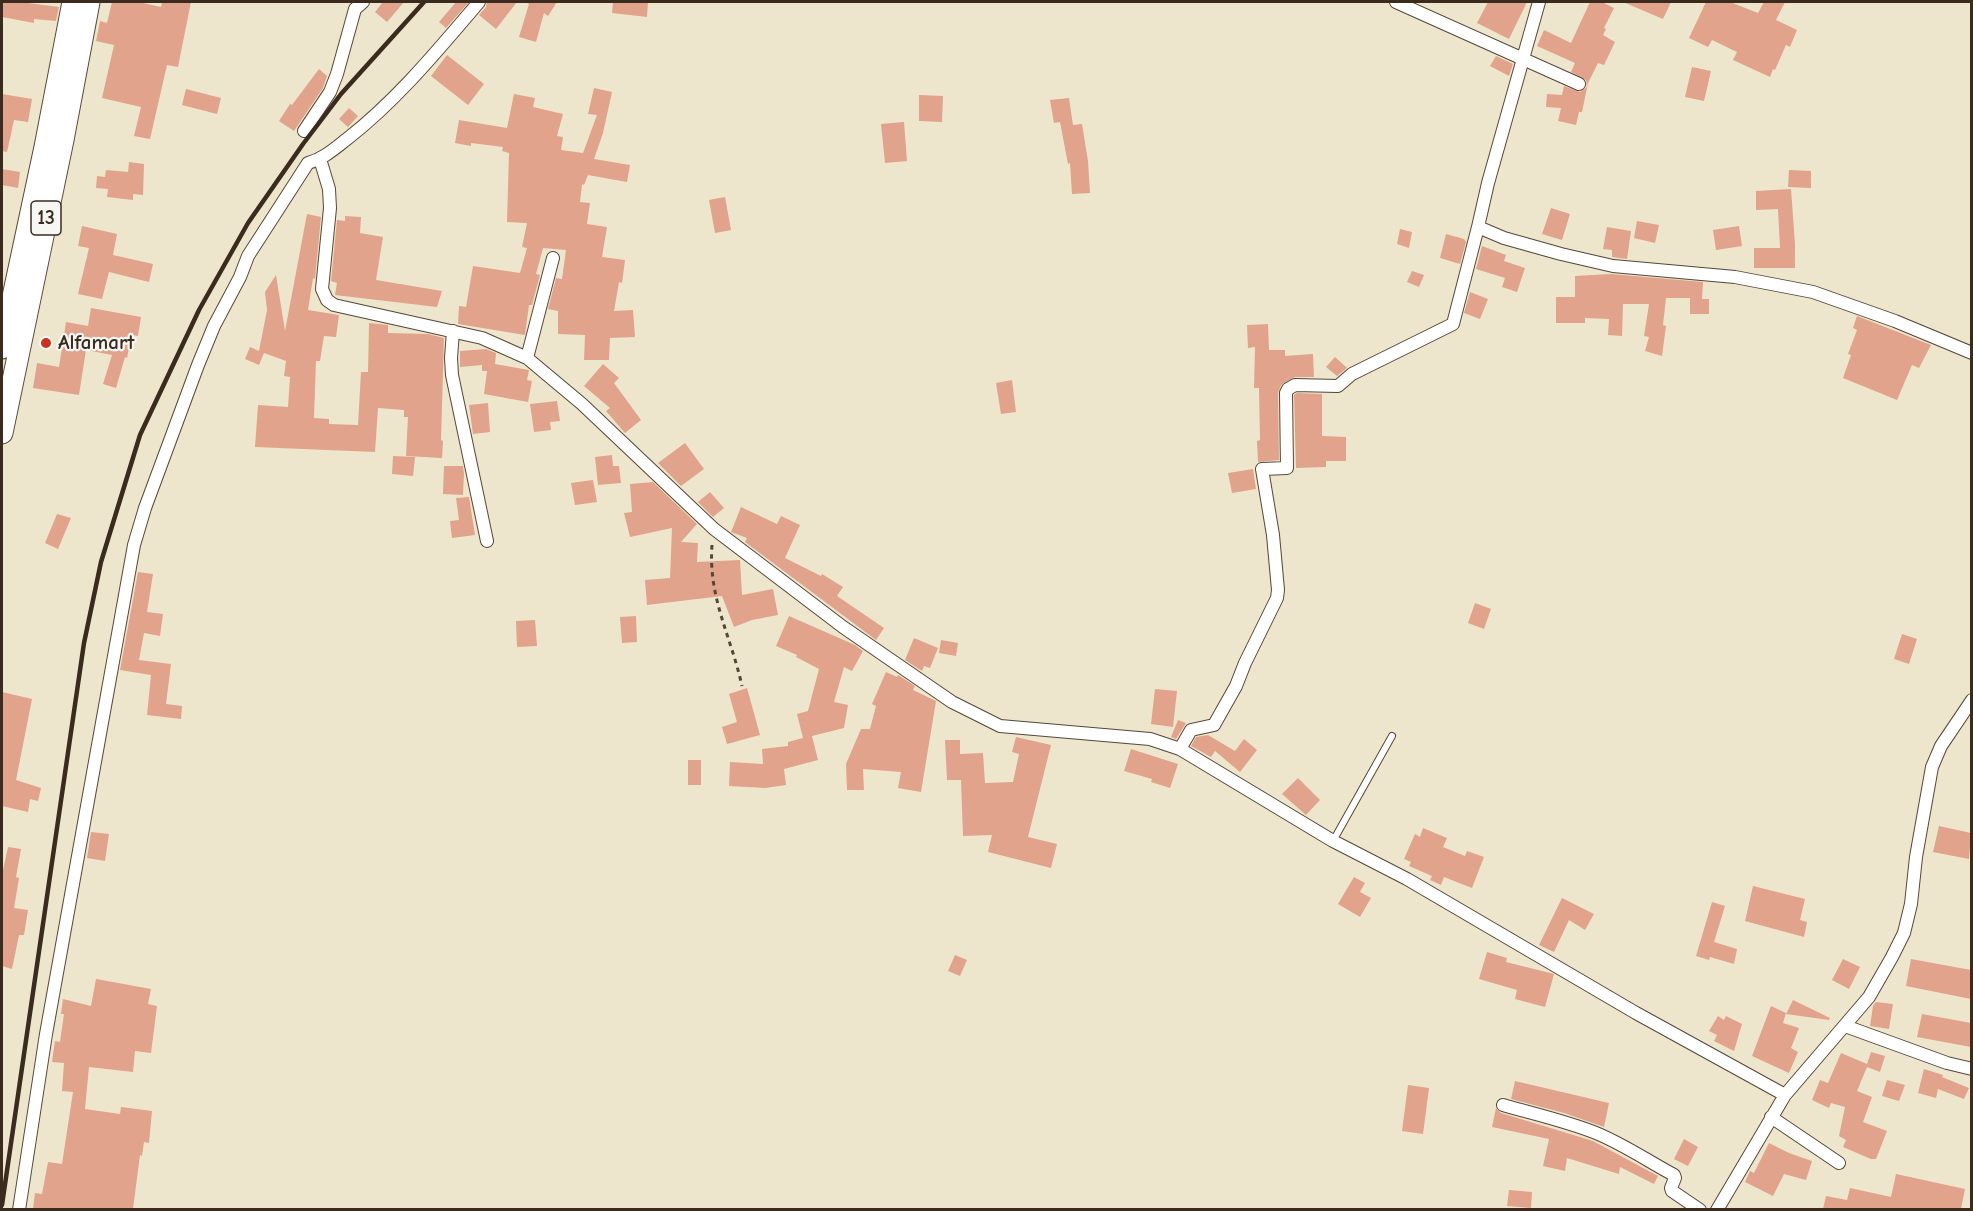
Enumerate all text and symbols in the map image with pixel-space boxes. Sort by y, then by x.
road number: 13 [31,201,61,235]
place label: Alfamart [58,330,134,356]
marker: Alfamart [39,336,53,350]

